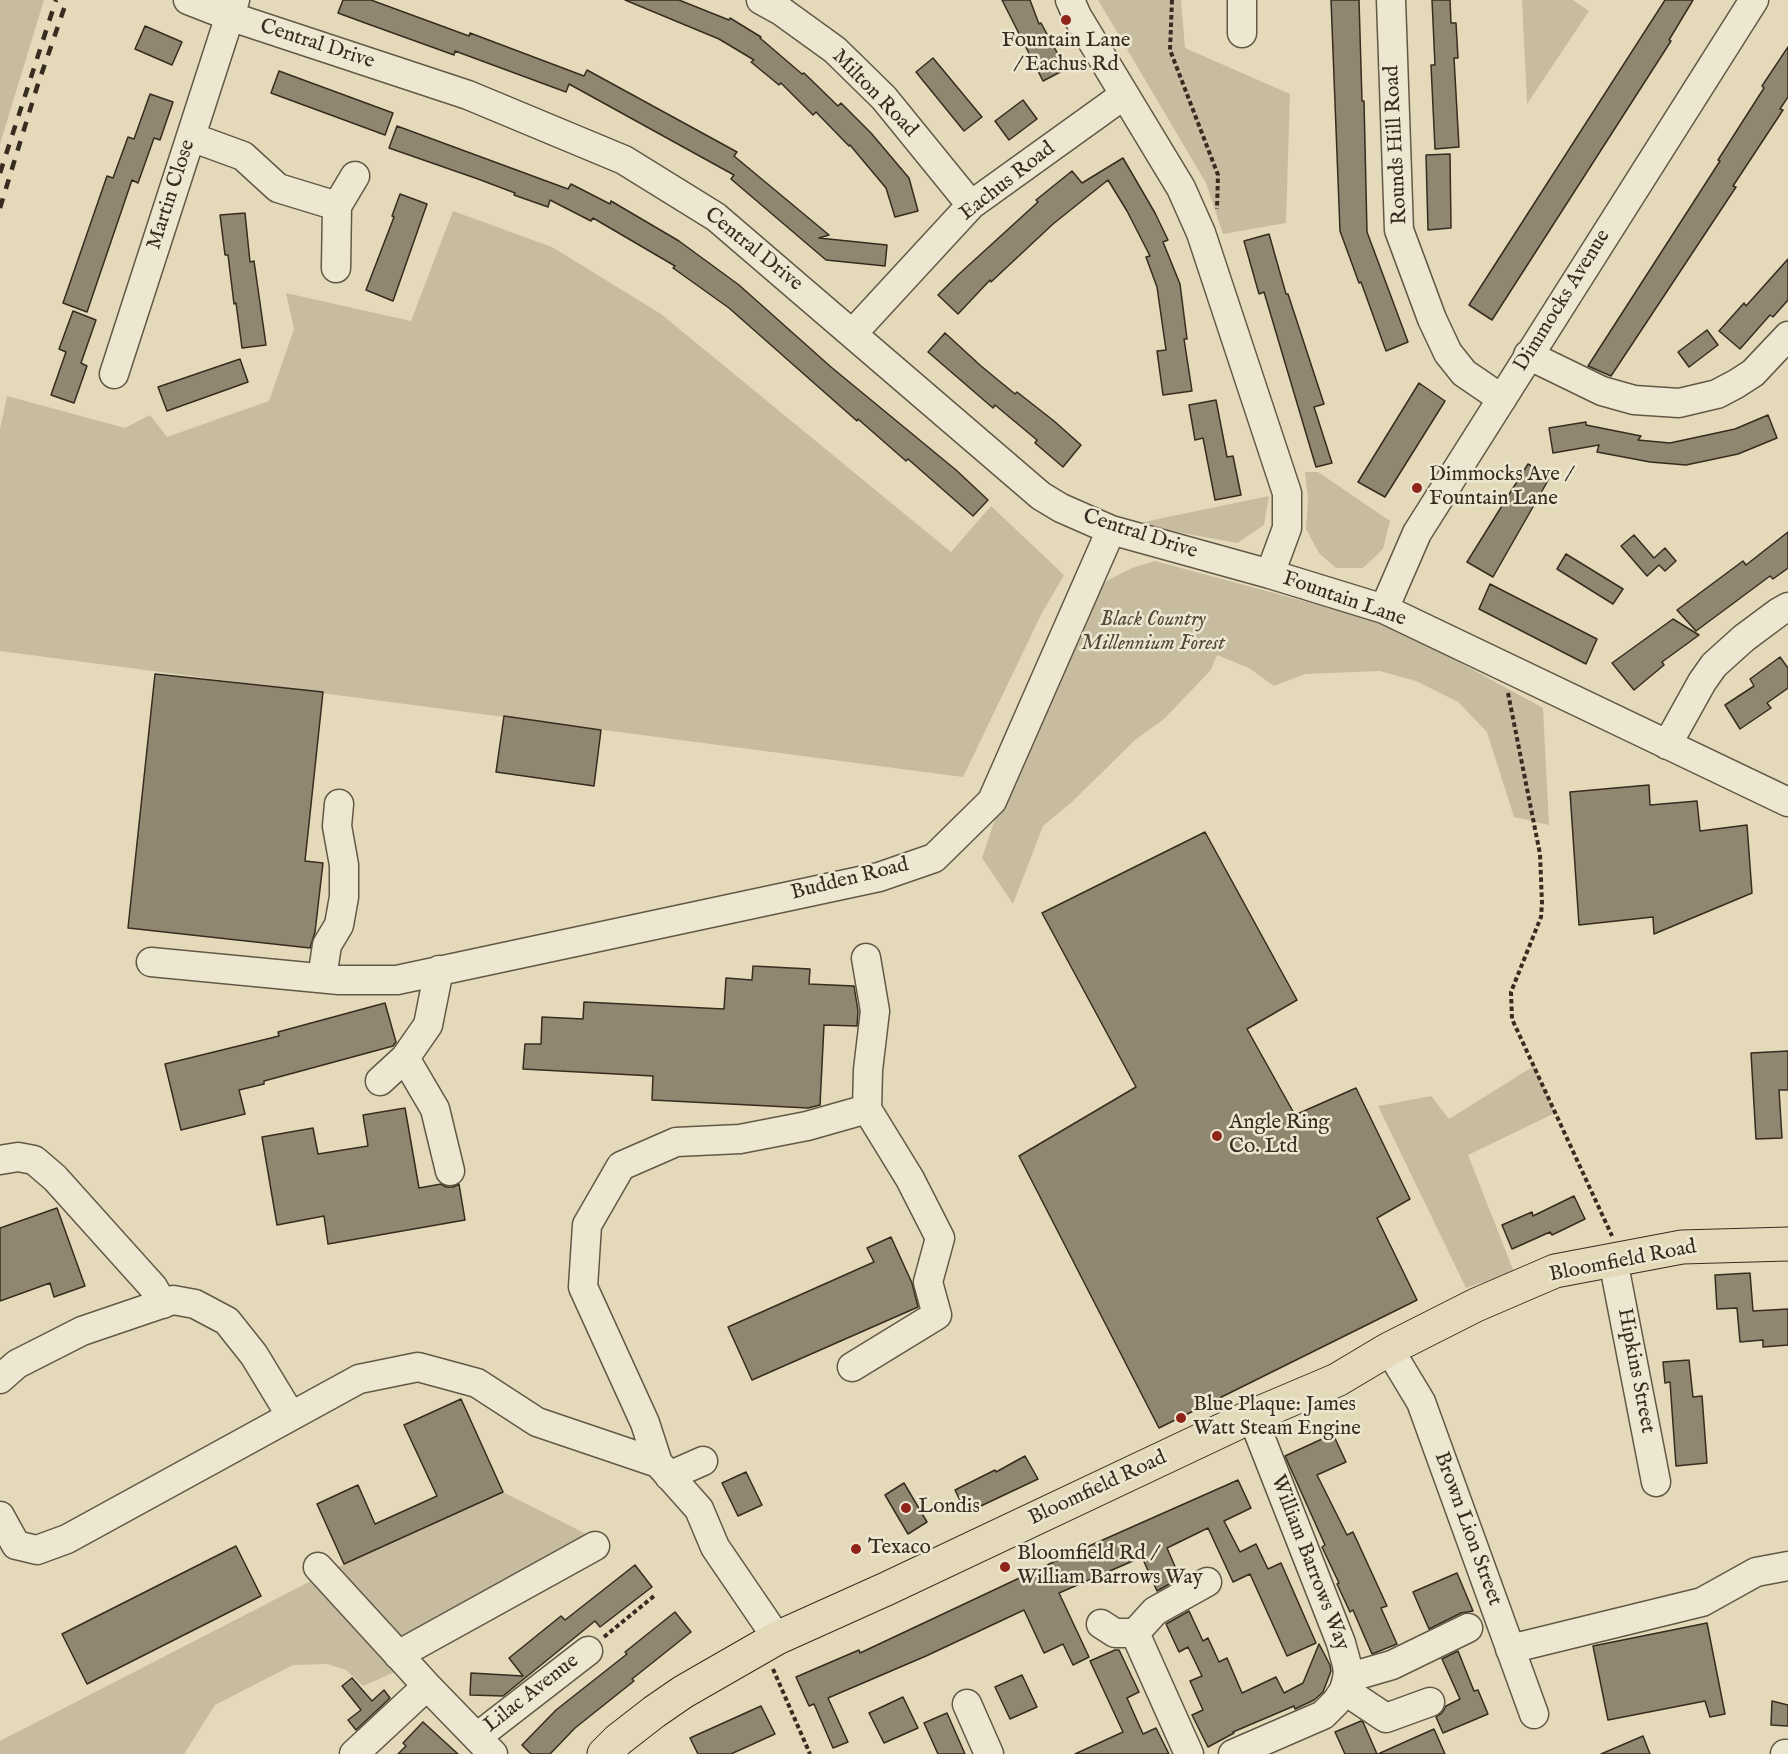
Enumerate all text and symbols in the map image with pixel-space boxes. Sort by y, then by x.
marker: Fountain Lane / Eachus Rd [1059,13,1073,27]
street label: Central Drive [257,15,377,75]
place label: Fountain Lane / Eachus Rd [1002,29,1130,79]
street label: Milton Road [826,45,922,143]
street label: Rounds Hill Road [1380,65,1414,225]
street label: Martin Close [142,137,202,253]
street label: Eachus Road [955,137,1061,227]
street label: Central Drive [699,203,807,297]
street label: Dimmocks Avenue [1509,225,1617,377]
place label: Dimmocks Ave / Fountain Lane [1429,463,1572,513]
marker: Dimmocks Ave / Fountain Lane [1410,481,1424,495]
street label: Central Drive [1080,505,1200,565]
street label: Fountain Lane [1279,567,1409,633]
park label: Black Country Millennium Forest [1081,608,1225,658]
street label: Budden Road [789,853,911,907]
place label: Angle Ring Co. Ltd [1229,1111,1330,1161]
marker: Angle Ring Co. Ltd [1210,1129,1224,1143]
street label: Bloomfield Road [1547,1235,1699,1289]
street label: Hipkins Street [1611,1306,1659,1436]
place label: Blue Plaque: James Watt Steam Engine [1193,1393,1361,1443]
marker: Blue Plaque: James Watt Steam Engine [1174,1411,1188,1425]
street label: Bloomfield Road [1025,1446,1171,1532]
street label: Brown Lion Street [1427,1449,1507,1609]
street label: William Barrows Way [1264,1472,1354,1654]
place label: Londis [918,1495,980,1521]
marker: Londis [899,1501,913,1515]
place label: Texaco [868,1536,931,1562]
marker: Texaco [849,1542,863,1556]
place label: Bloomfield Rd / William Barrows Way [1017,1542,1203,1592]
marker: Bloomfield Rd / William Barrows Way [998,1560,1012,1574]
street label: Lilac Avenue [480,1649,584,1739]

